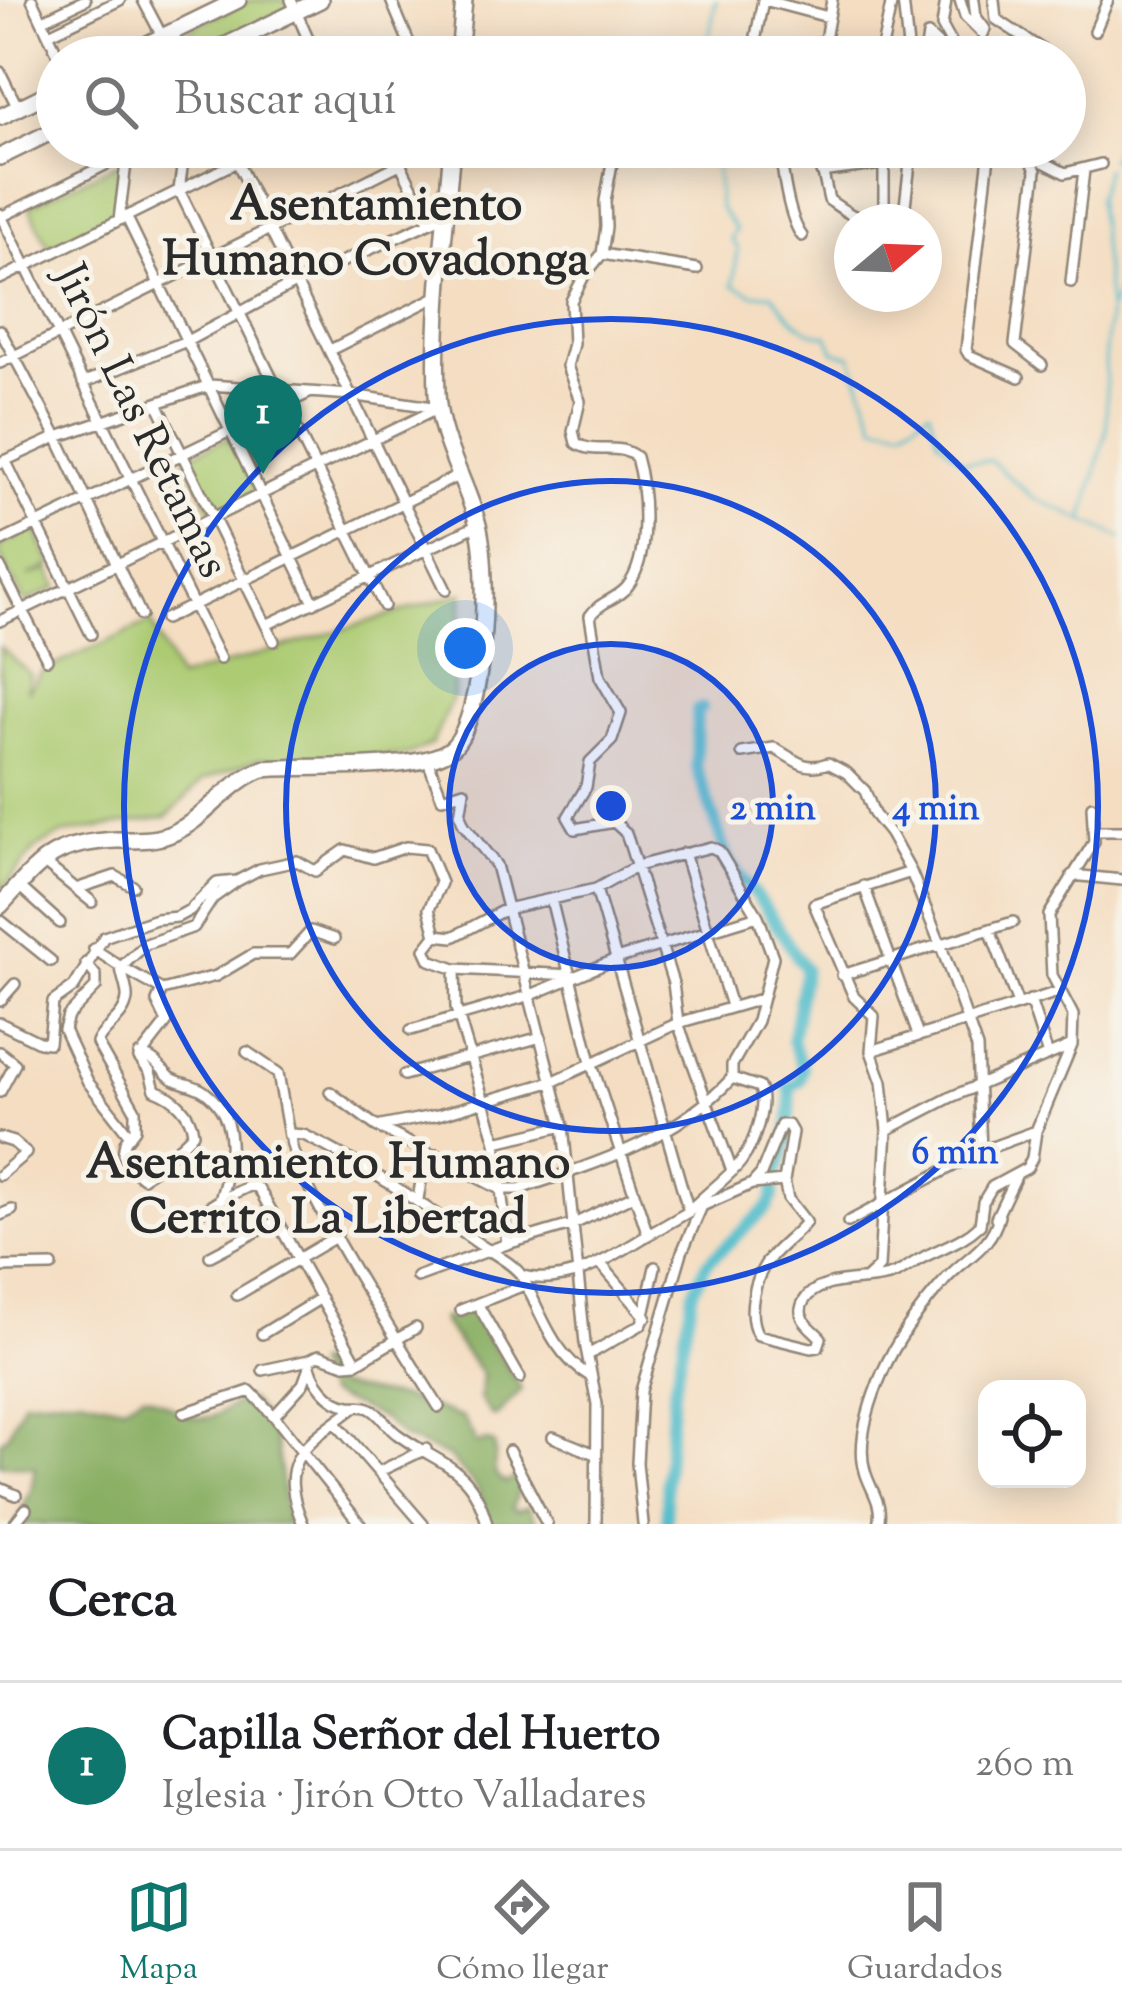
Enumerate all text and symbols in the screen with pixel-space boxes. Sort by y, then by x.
search box [36,36,1086,168]
icon: search [78,69,144,135]
text: Buscar aquí [174,70,396,135]
district label: Asentamiento Humano Covadonga [163,173,589,297]
north arrow [834,204,942,312]
street label: Jirón Las Retamas [34,251,243,590]
pin: 1 [224,375,302,474]
your location [435,618,495,678]
text: 2 min [730,784,817,836]
text: 4 min [891,784,980,836]
centre of rings [590,785,632,827]
text: 6 min [912,1128,999,1180]
district label: Asentamiento Humano Cerrito La Libertad [86,1131,570,1255]
map controls [978,1380,1086,1488]
button: locate [978,1380,1086,1488]
text: Cerca [48,1566,177,1639]
text: Capilla Serñor del Huerto [162,1705,660,1770]
text: 1 [80,1738,94,1794]
text: 260 m [975,1738,1074,1794]
text: Iglesia · Jirón Otto Valladares [162,1770,646,1826]
tab: Mapa [119,1874,198,1994]
tab: Cómo llegar [436,1874,609,1994]
tab: Guardados [847,1874,1003,1994]

